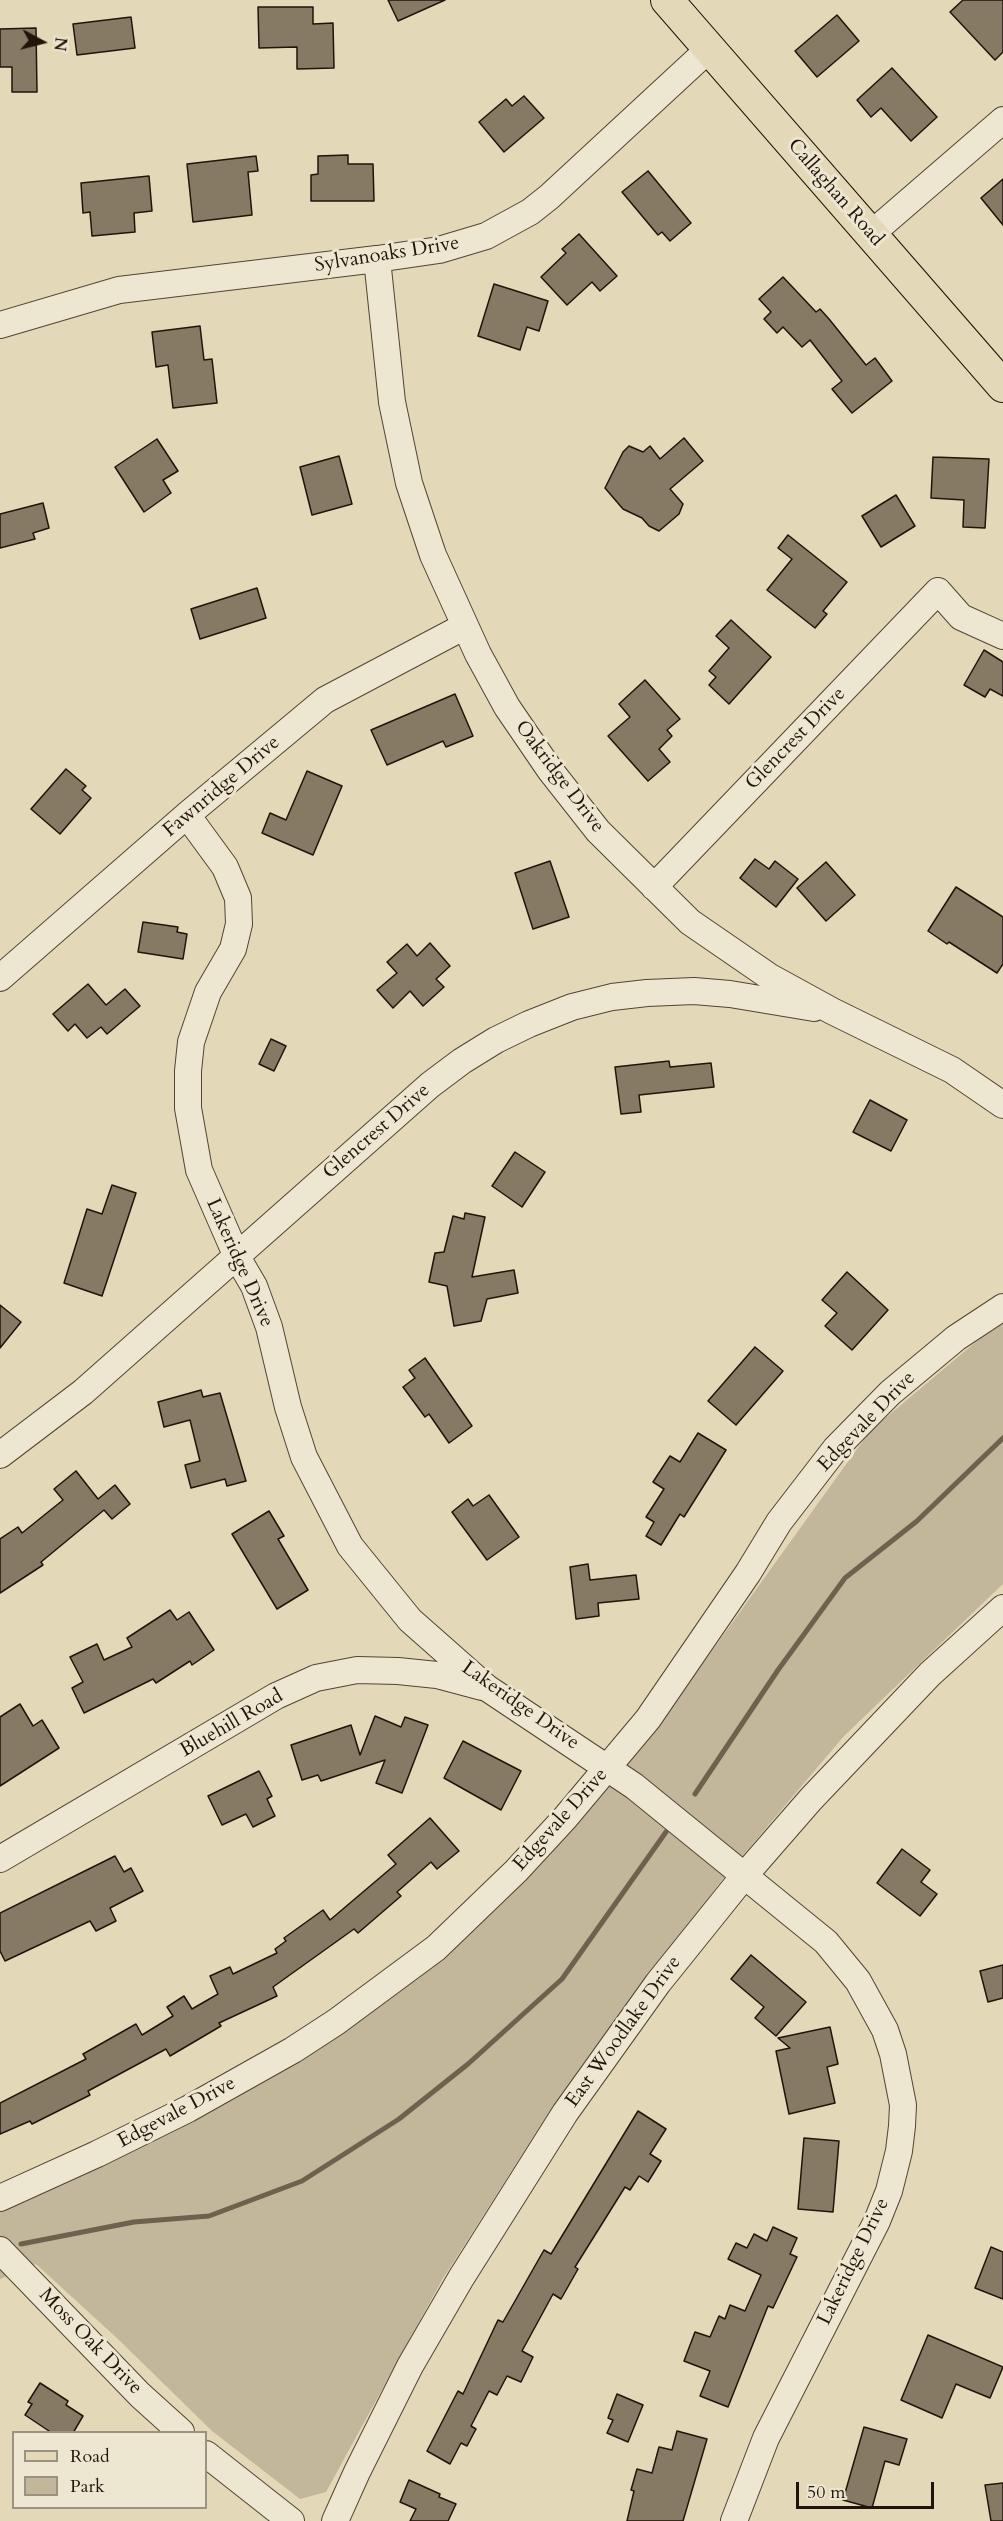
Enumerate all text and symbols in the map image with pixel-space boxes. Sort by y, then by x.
north arrow [12,12,72,72]
text: N [48,36,72,52]
street label: Callaghan Road [782,134,888,252]
street label: Sylvanoaks Drive [313,232,461,278]
street label: Glencrest Drive [741,683,851,795]
street label: Oakridge Drive [509,716,609,838]
street label: Fawnridge Drive [159,731,285,843]
street label: Glencrest Drive [319,1079,435,1185]
street label: Lakeridge Drive [200,1195,278,1331]
street label: Edgevale Drive [813,1367,921,1477]
street label: Lakeridge Drive [457,1657,583,1755]
street label: Bluehill Road [176,1685,288,1763]
street label: Edgevale Drive [509,1764,613,1876]
street label: East Woodlake Drive [561,1952,687,2112]
street label: Edgevale Drive [114,2072,240,2154]
street label: Lakeridge Drive [813,2195,895,2329]
street label: Moss Oak Drive [33,2284,147,2400]
legend [12,2431,207,2509]
text: Road [70,2444,110,2469]
scale bar [799,2470,937,2508]
text: Park [70,2474,105,2499]
text: 50 m [807,2480,846,2505]

